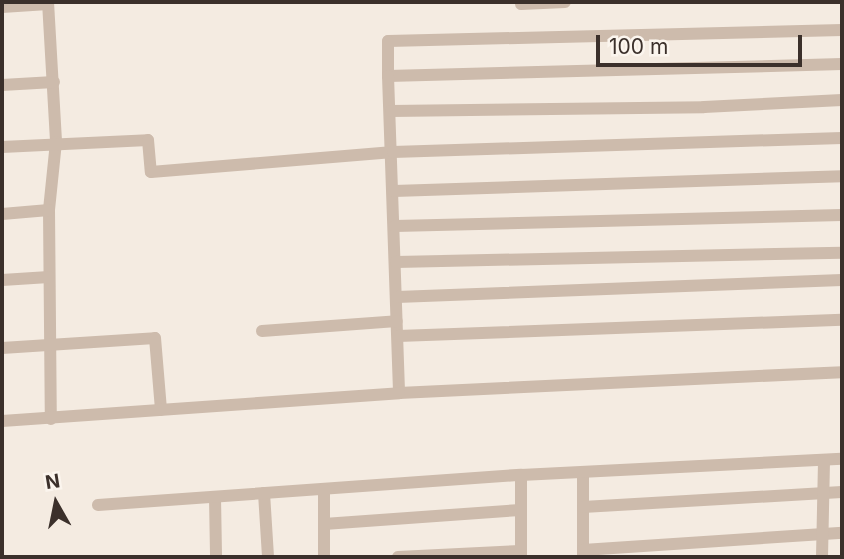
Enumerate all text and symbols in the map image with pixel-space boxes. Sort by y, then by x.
scale bar [599,21,806,65]
text: 100 m [609,34,668,59]
north arrow [21,468,91,538]
text: N [44,469,62,494]

